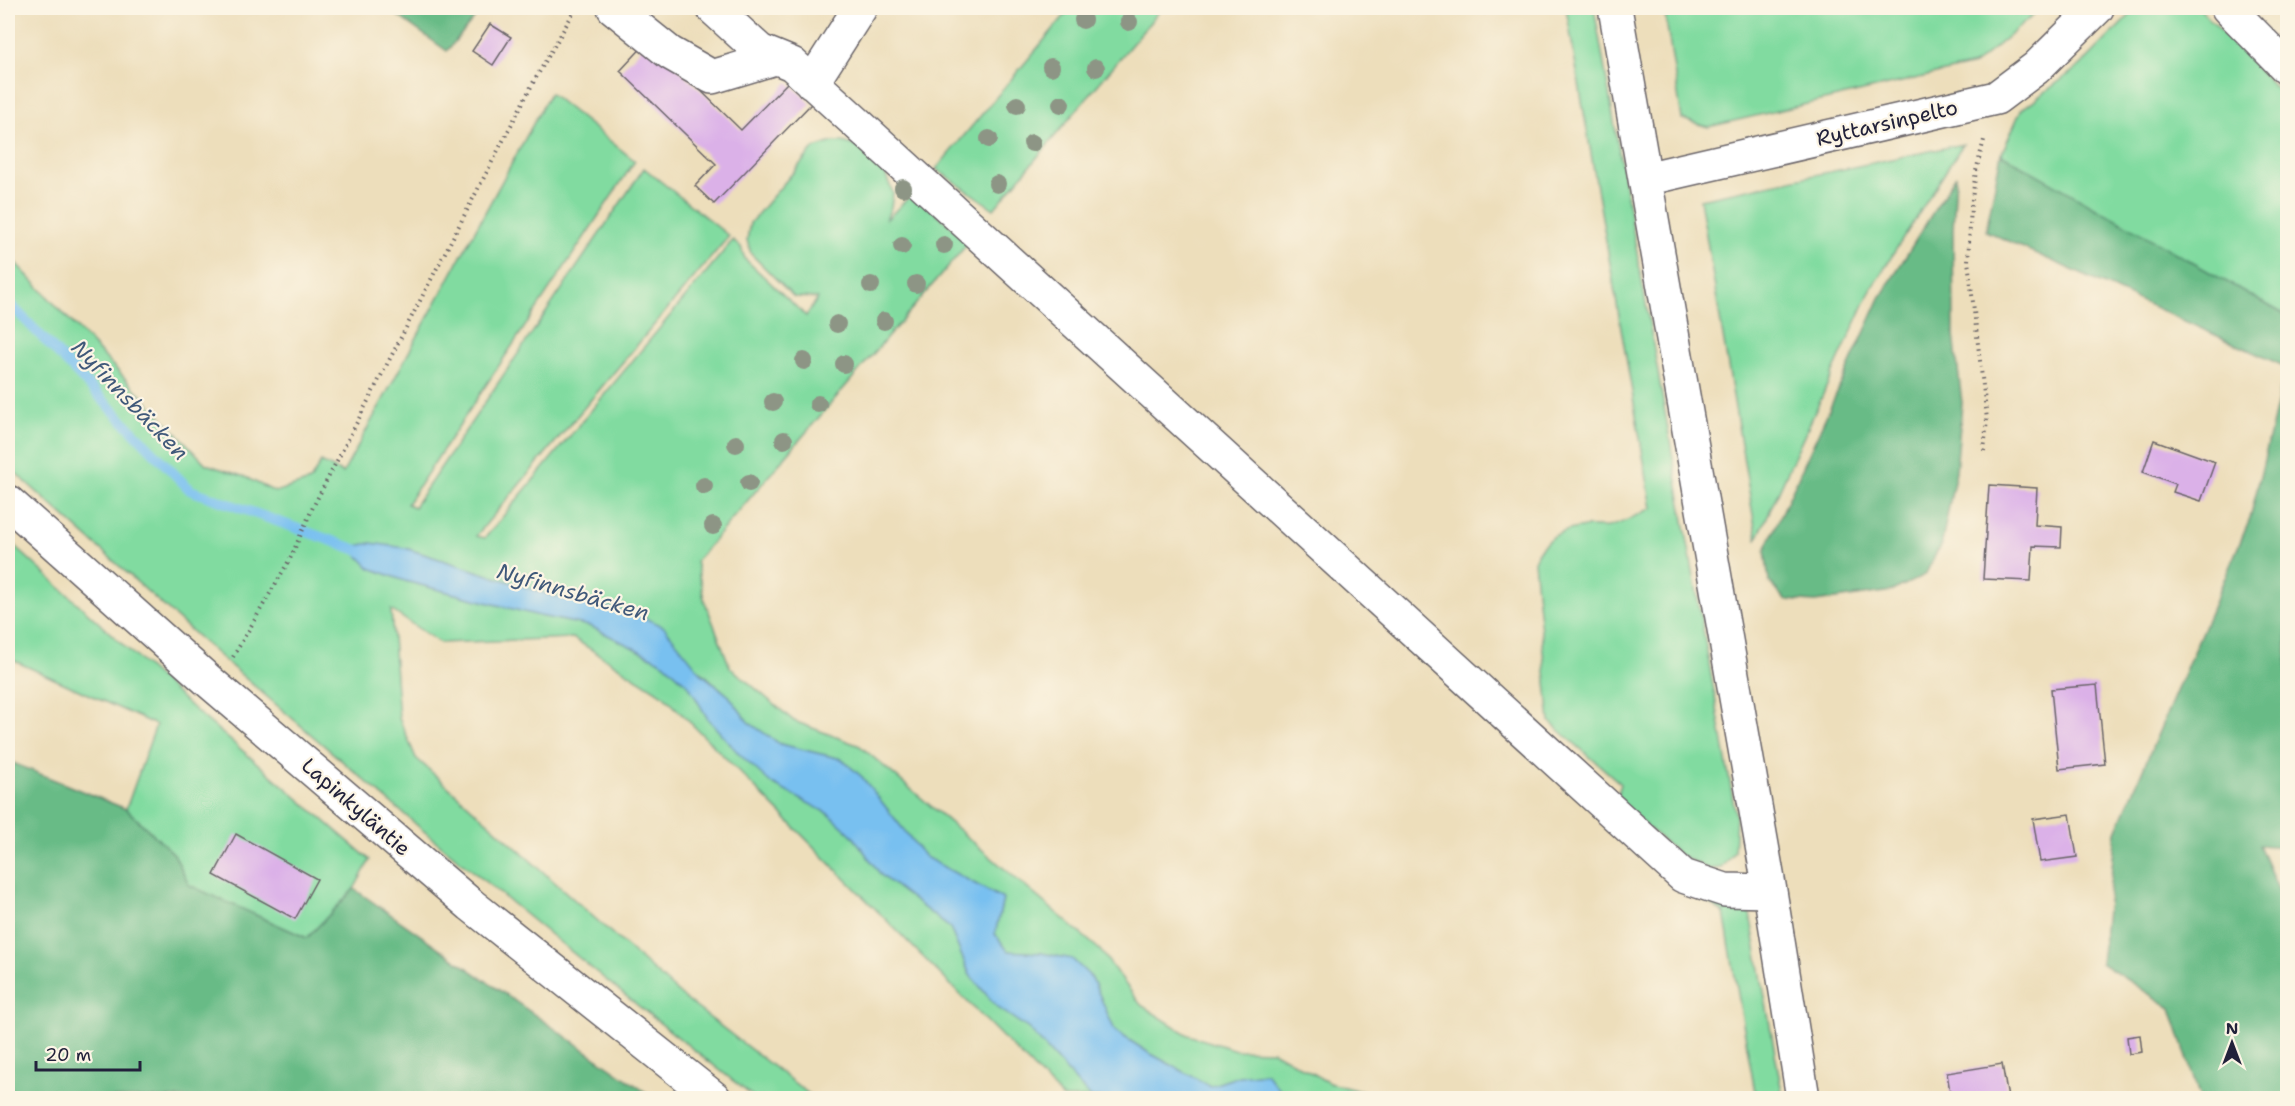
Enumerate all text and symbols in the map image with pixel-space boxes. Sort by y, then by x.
street label: Ryttarsinpelto [1814,93,1960,153]
water label: Nyfinnsbäcken [65,333,195,467]
water label: Nyfinnsbäcken [494,556,652,628]
street label: Lapinkyläntie [295,752,417,862]
north arrow [2202,1013,2262,1073]
text: N [2226,1018,2238,1039]
scale bar [36,1034,140,1072]
text: 20 m [45,1043,91,1067]

